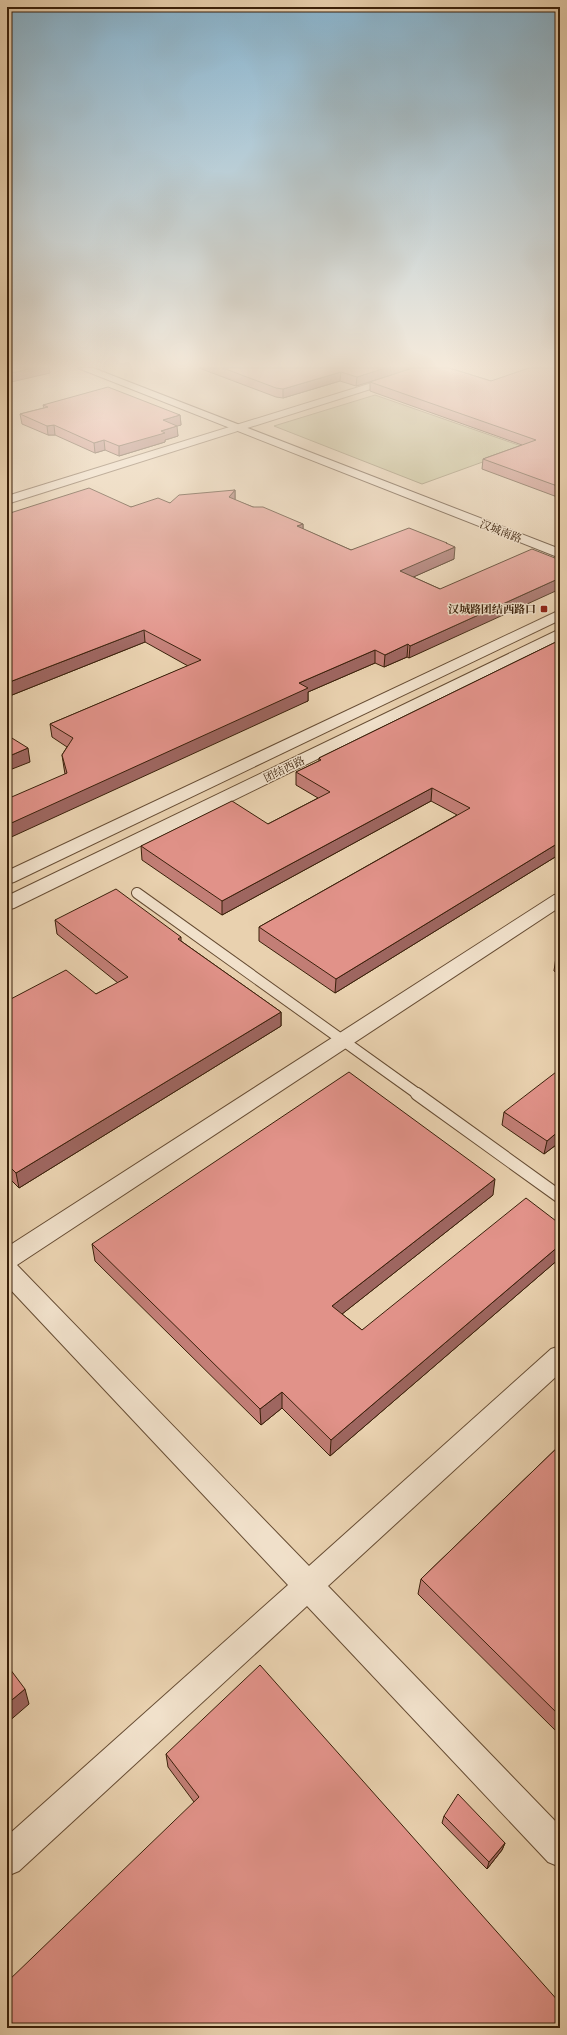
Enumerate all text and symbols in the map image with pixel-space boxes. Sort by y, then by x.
street label: 汉城南路 [478,516,524,546]
place label: 汉城路团结西路口 [448,601,536,617]
marker: 汉城路团结西路口 [539,604,549,614]
street label: 团结西路 [261,752,307,786]

